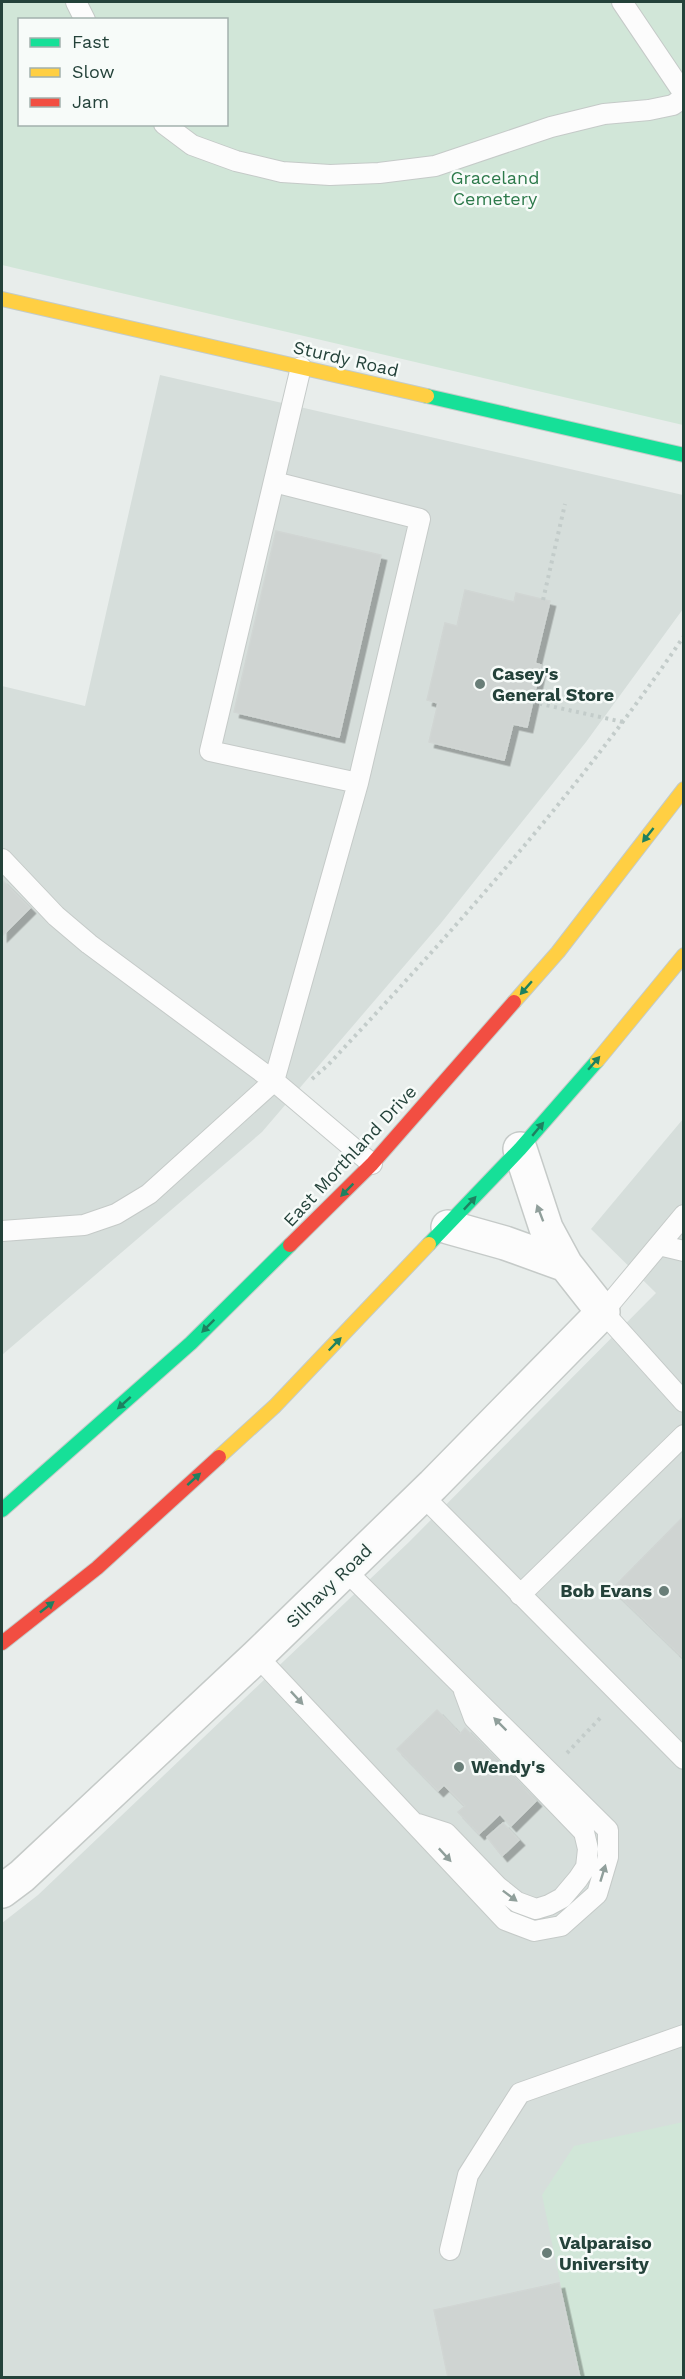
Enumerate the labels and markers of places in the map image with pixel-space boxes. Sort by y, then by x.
place label: Casey's General Store [492,663,614,705]
marker: Casey's General Store [473,677,487,691]
place label: Bob Evans [560,1580,652,1601]
marker: Bob Evans [657,1584,671,1598]
place label: Wendy's [471,1756,545,1777]
marker: Wendy's [452,1760,466,1774]
place label: Valparaiso University [559,2232,652,2274]
marker: Valparaiso University [540,2246,554,2260]

